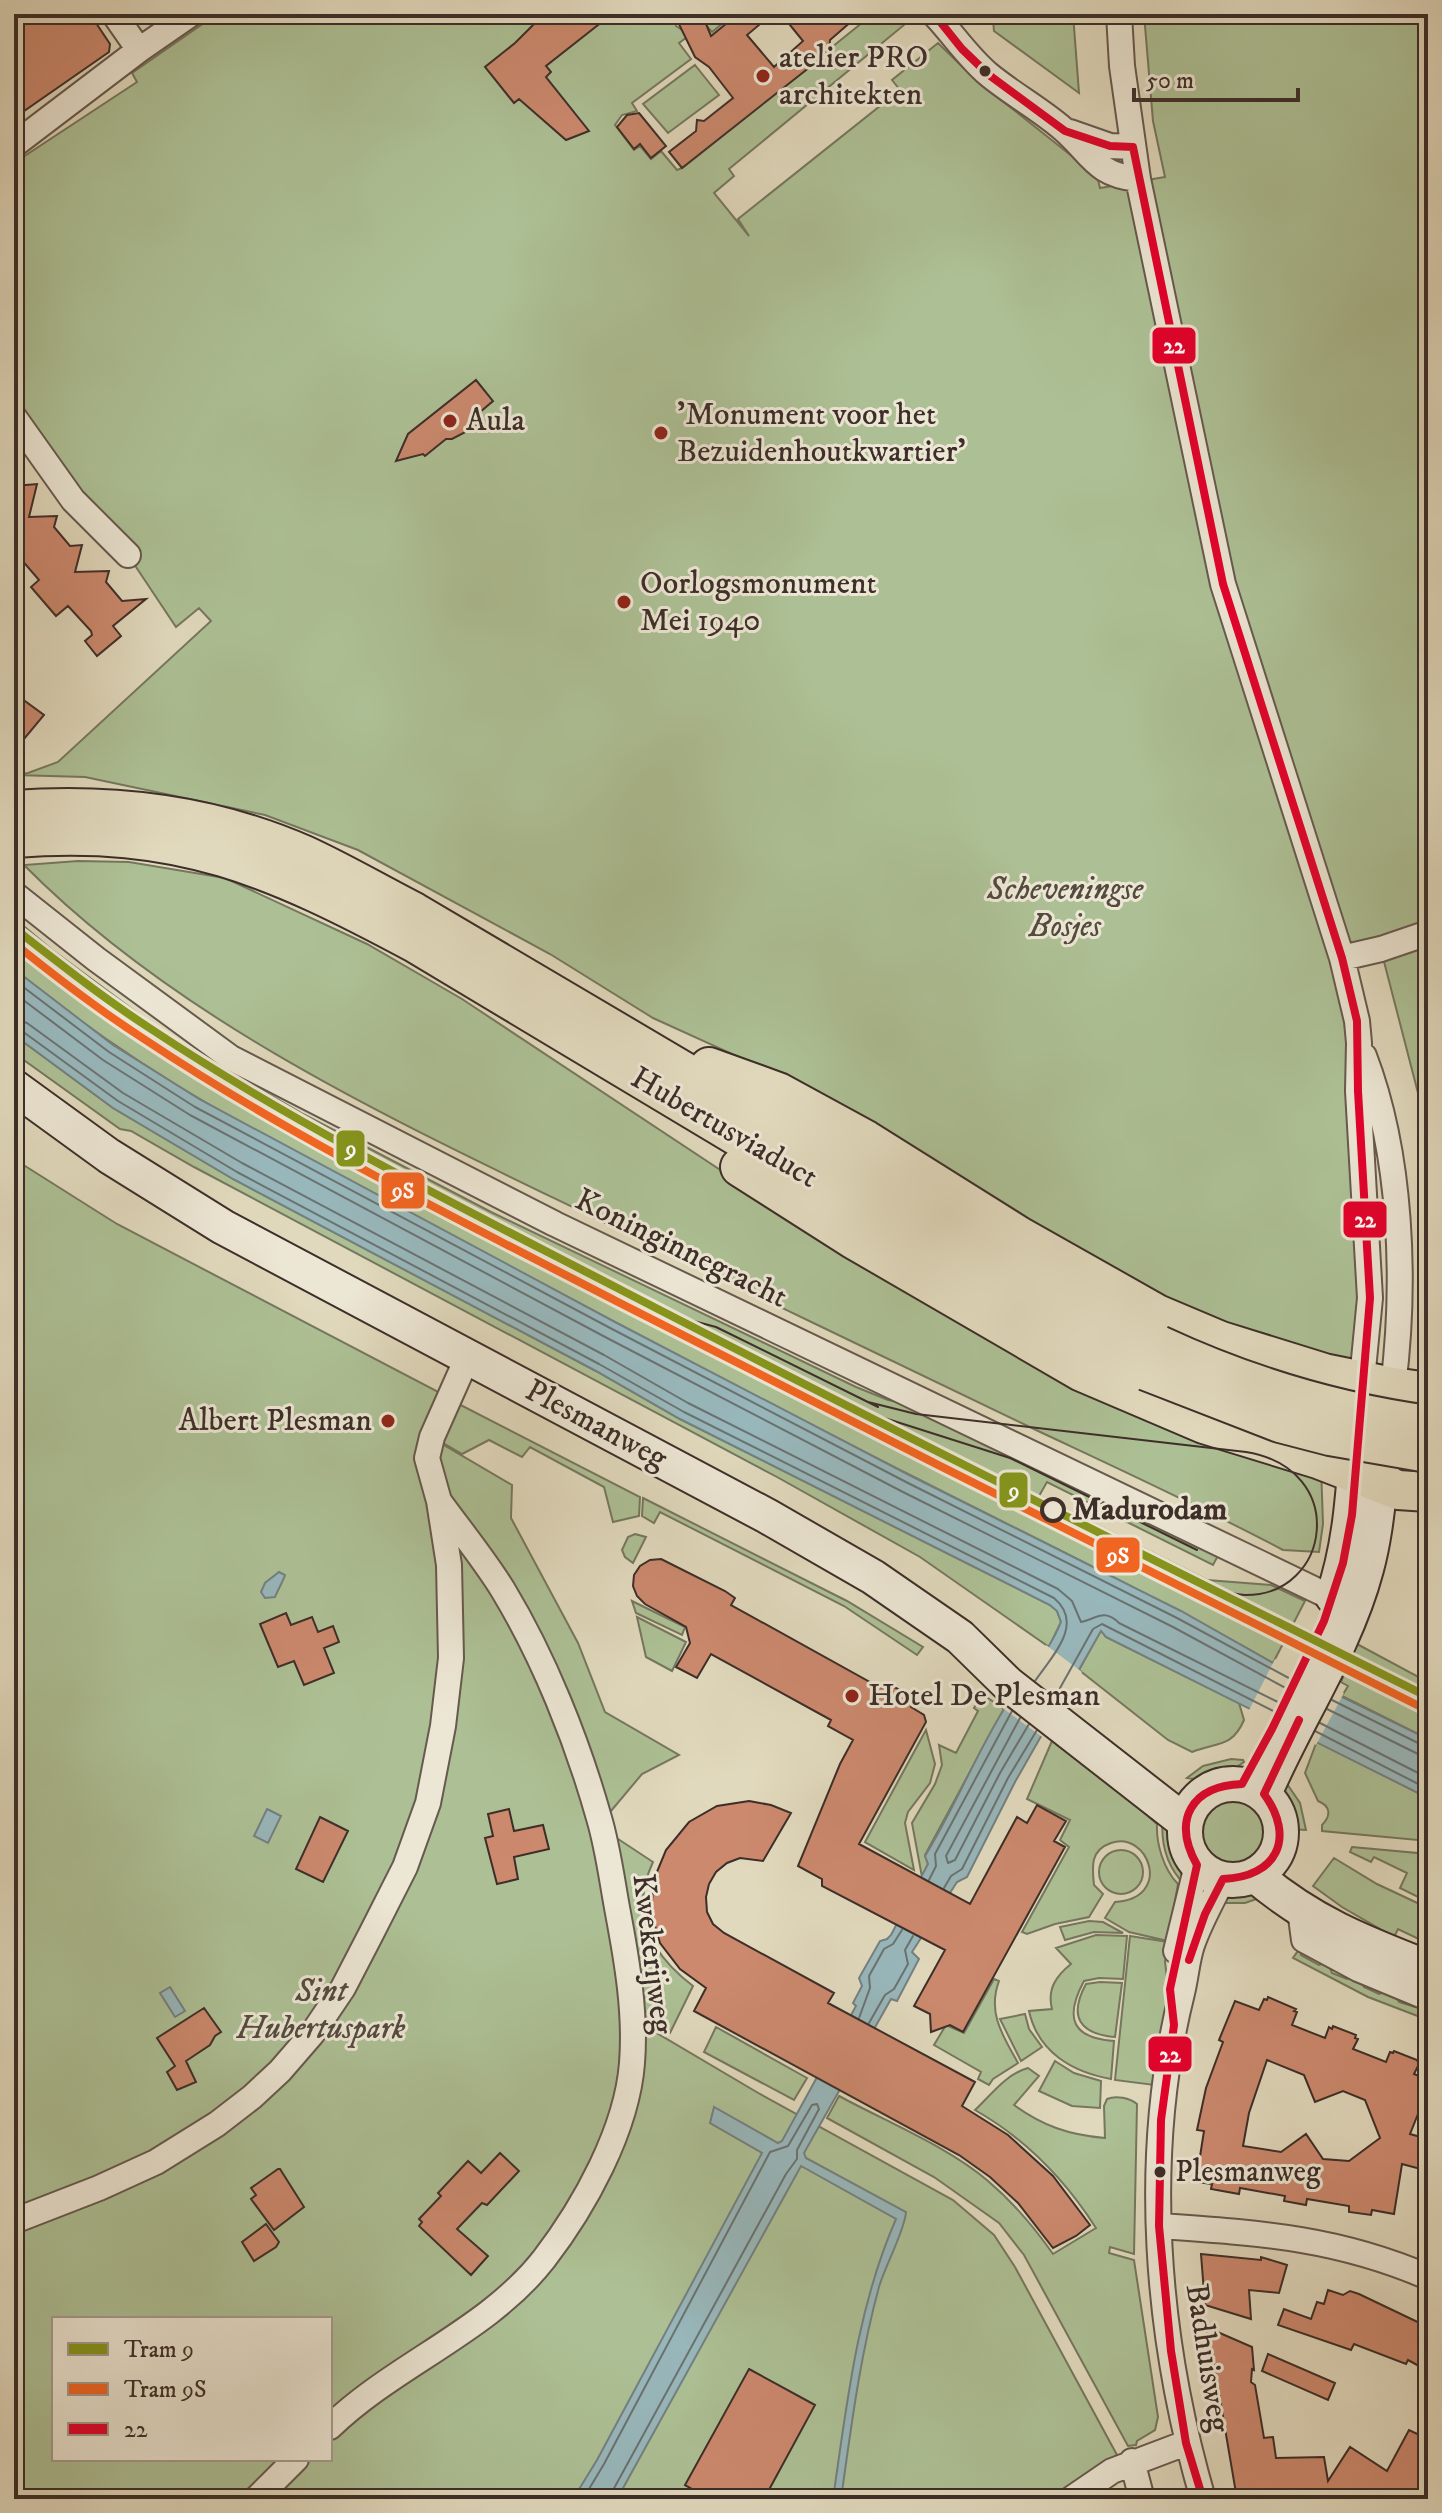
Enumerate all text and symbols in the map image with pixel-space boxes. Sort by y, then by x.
place label: atelier PRO architekten [779,38,928,115]
scale bar [1134,52,1298,102]
unlabelled marker [977,63,993,79]
text: 50 m [1146,66,1194,96]
marker: atelier PRO architekten [754,67,772,85]
line badge: 22 [1151,326,1197,365]
text: 22 [1163,333,1186,360]
place label: 'Monument voor het Bezuidenhoutkwartier' [677,395,966,472]
place label: Aula [466,401,525,441]
marker: Aula [441,412,459,430]
marker: 'Monument voor het Bezuidenhoutkwartier' [652,424,670,442]
place label: Oorlogsmonument Mei 1940 [640,564,877,641]
marker: Oorlogsmonument Mei 1940 [615,593,633,611]
park label: Scheveningse Bosjes [986,870,1144,947]
street label: Hubertusviaduct [623,1058,825,1198]
line badge: 9 [335,1129,366,1168]
text: 9 [344,1136,357,1163]
line badge: 9S [380,1171,426,1210]
text: 9S [390,1178,414,1205]
street label: Koninginnegracht [568,1180,794,1318]
line badge: 22 [1342,1200,1388,1239]
text: 22 [1354,1207,1377,1234]
street label: Plesmanweg [518,1371,674,1479]
place label: Albert Plesman [179,1401,372,1441]
marker: Albert Plesman [379,1412,397,1430]
line badge: 9 [998,1471,1029,1509]
text: 9 [1007,1478,1020,1505]
place label: Madurodam [1072,1490,1227,1530]
marker: Madurodam [1041,1498,1065,1522]
line badge: 9S [1095,1536,1141,1574]
text: 9S [1105,1543,1129,1570]
place label: Hotel De Plesman [868,1676,1100,1716]
marker: Hotel De Plesman [843,1687,861,1705]
street label: Kwekerijweg [622,1872,682,2037]
park label: Sint Hubertuspark [236,1972,406,2049]
line badge: 22 [1147,2035,1193,2073]
text: 22 [1159,2042,1182,2069]
place label: Plesmanweg [1175,2154,1321,2191]
marker: Plesmanweg [1152,2164,1168,2180]
street label: Badhuisweg [1176,2281,1239,2436]
legend [52,2317,332,2461]
text: Tram 9 [124,2335,194,2365]
text: Tram 9S [124,2375,207,2405]
text: 22 [124,2415,148,2445]

